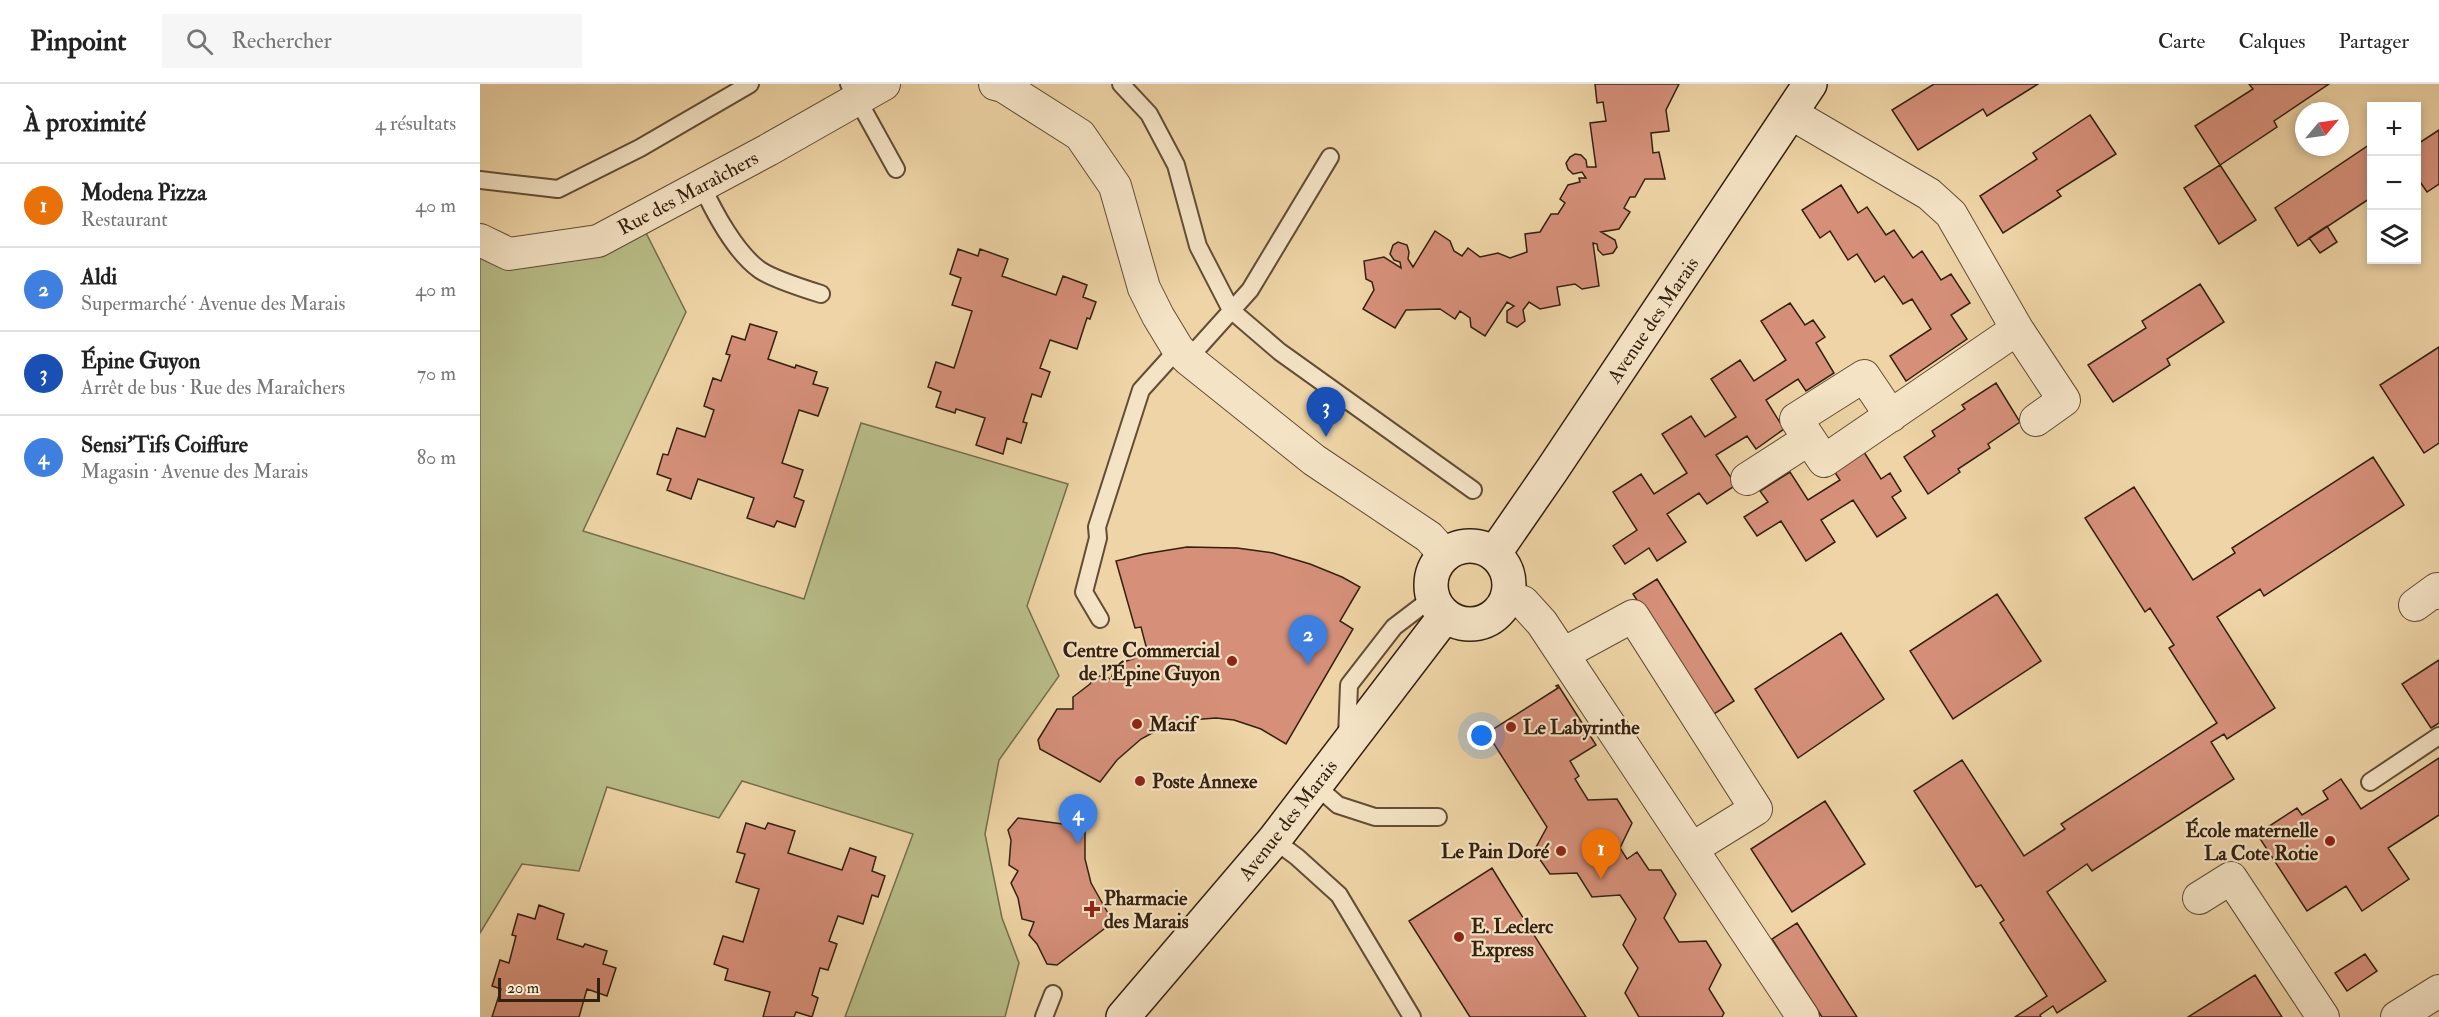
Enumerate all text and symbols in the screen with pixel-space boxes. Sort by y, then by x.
search box [162,14,582,68]
text: Pinpoint [30,24,126,59]
icon: search [183,25,216,58]
text: Rechercher [231,27,332,55]
text: Carte [2158,28,2205,55]
text: Calques [2238,28,2305,55]
text: Partager [2338,28,2409,55]
north arrow [2295,102,2349,156]
map controls [2367,102,2421,264]
button: + [2367,102,2421,156]
text: À proximité [24,107,146,139]
text: 4 résultats [375,111,456,136]
street label: Rue des Maraîchers [613,145,763,241]
button: − [2367,156,2421,210]
text: Modena Pizza [81,179,206,207]
text: 1 [40,193,47,218]
text: 40 m [415,193,456,218]
text: Restaurant [81,207,168,232]
button: layers [2367,210,2421,264]
street label: Avenue des Marais [1601,252,1704,389]
text: Aldi [81,263,117,291]
text: 2 [38,277,49,302]
text: 40 m [415,277,456,302]
text: Supermarché · Avenue des Marais [81,291,345,316]
text: Épine Guyon [81,347,200,375]
text: 3 [40,361,47,386]
text: 70 m [417,361,456,386]
text: Arrêt de bus · Rue des Maraîchers [81,375,345,400]
pin: 3 [1306,388,1346,437]
text: Sensi'Tifs Coiffure [81,431,248,459]
text: 4 [38,445,49,470]
text: 80 m [417,445,456,470]
text: Magasin · Avenue des Marais [81,459,308,484]
pin: 2 [1288,616,1328,665]
place label: Centre Commercial de l'Épine Guyon [1063,638,1221,687]
marker: Centre Commercial de l'Épine Guyon [1225,654,1239,668]
place label: Macif [1148,712,1200,737]
place label: Le Labyrinthe [1523,715,1640,741]
marker: Macif [1130,717,1144,731]
marker: Le Labyrinthe [1504,720,1518,734]
your location [1467,721,1496,750]
street label: Avenue des Marais [1232,754,1343,886]
place label: Poste Annexe [1152,769,1258,794]
marker: Poste Annexe [1133,774,1147,788]
pin: 4 [1058,794,1098,844]
place label: École maternelle La Cote Rotie [2185,817,2319,866]
pin: 1 [1582,830,1620,879]
marker: École maternelle La Cote Rotie [2323,834,2337,848]
place label: Le Pain Doré [1441,839,1550,864]
marker: Le Pain Doré [1554,844,1568,858]
place label: Pharmacie des Marais [1104,886,1189,934]
marker: Pharmacie des Marais [1085,902,1099,916]
place label: E. Leclerc Express [1471,914,1554,963]
marker: E. Leclerc Express [1452,930,1466,944]
scale bar [498,975,600,1002]
text: 20 m [507,978,539,998]

